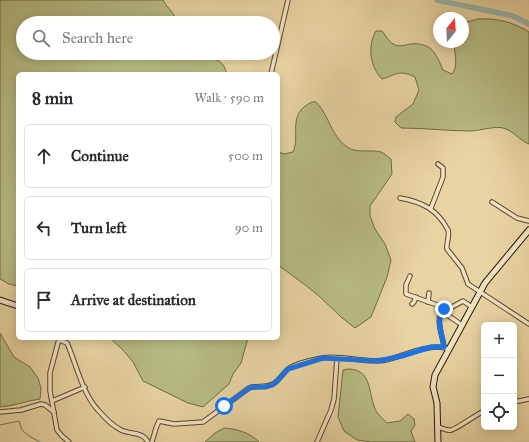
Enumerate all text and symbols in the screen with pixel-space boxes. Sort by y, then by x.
north arrow [433,12,469,48]
search box [16,16,280,60]
icon: search [30,27,52,49]
text: Search here [62,29,133,47]
text: 8 min [32,88,73,109]
text: Walk · 590 m [194,90,264,106]
icon: ahead [33,145,55,167]
text: Continue [71,147,129,165]
text: 500 m [228,148,263,164]
icon: left [33,217,55,239]
text: Turn left [71,219,127,237]
text: 90 m [235,220,263,236]
icon: arrive [33,289,55,311]
text: Arrive at destination [71,291,196,309]
route end [435,300,453,318]
map controls [481,322,517,430]
button: + [481,322,517,358]
button: − [481,358,517,394]
button: locate [481,394,517,430]
route start [215,397,233,415]

